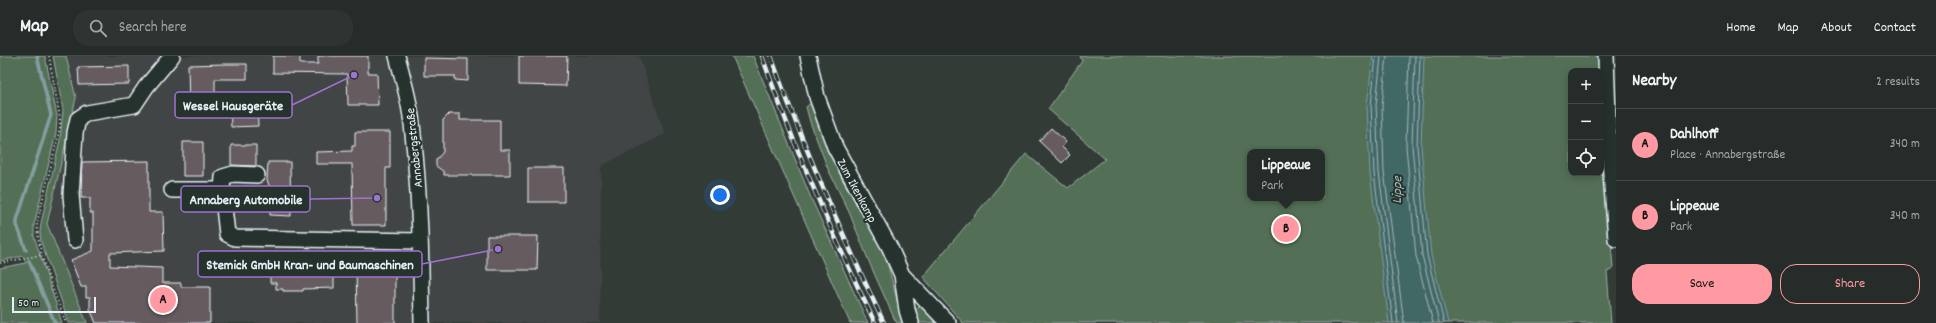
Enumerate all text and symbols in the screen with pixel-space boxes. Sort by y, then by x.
search box [73,10,353,46]
text: Map [20,14,49,41]
icon: search [87,17,109,39]
text: Search here [119,17,187,39]
text: Home [1726,18,1755,38]
text: Map [1777,18,1799,38]
text: About [1821,18,1852,38]
text: Contact [1874,18,1916,38]
map controls [1568,68,1604,176]
button: + [1568,68,1604,104]
text: Nearby [1632,70,1676,94]
text: 2 results [1876,73,1920,92]
callout: Wessel Hausgeräte [175,92,292,118]
text: Wessel Hausgeräte [183,97,283,117]
button: − [1568,104,1604,140]
street label: Annabergstraße [402,107,429,189]
text: Dahlhoff [1670,124,1719,146]
text: A [1641,135,1649,154]
text: 340 m [1890,135,1920,154]
button: locate [1568,140,1604,176]
text: Place · Annabergstraße [1670,146,1785,165]
popup [1247,149,1325,201]
text: Lippeaue [1261,155,1311,177]
street label: Zum Ikenkamp [831,156,881,227]
water label: Lippe [1388,175,1408,204]
text: Park [1261,177,1283,196]
your location [710,185,730,205]
callout: Annaberg Automobile [181,186,310,212]
text: Annaberg Automobile [190,191,302,211]
text: Lippeaue [1670,196,1719,218]
text: B [1642,207,1648,226]
text: 340 m [1890,207,1920,226]
pin: B [1273,214,1299,244]
text: Park [1670,218,1692,237]
callout: Stemick GmbH Kran- und Baumaschinen [198,251,422,277]
text: Stemick GmbH Kran- und Baumaschinen [206,256,414,276]
button: Save [1632,264,1772,304]
button: Share [1780,264,1920,304]
pin: A [150,285,176,315]
scale bar [12,295,96,314]
text: 50 m [18,296,39,312]

